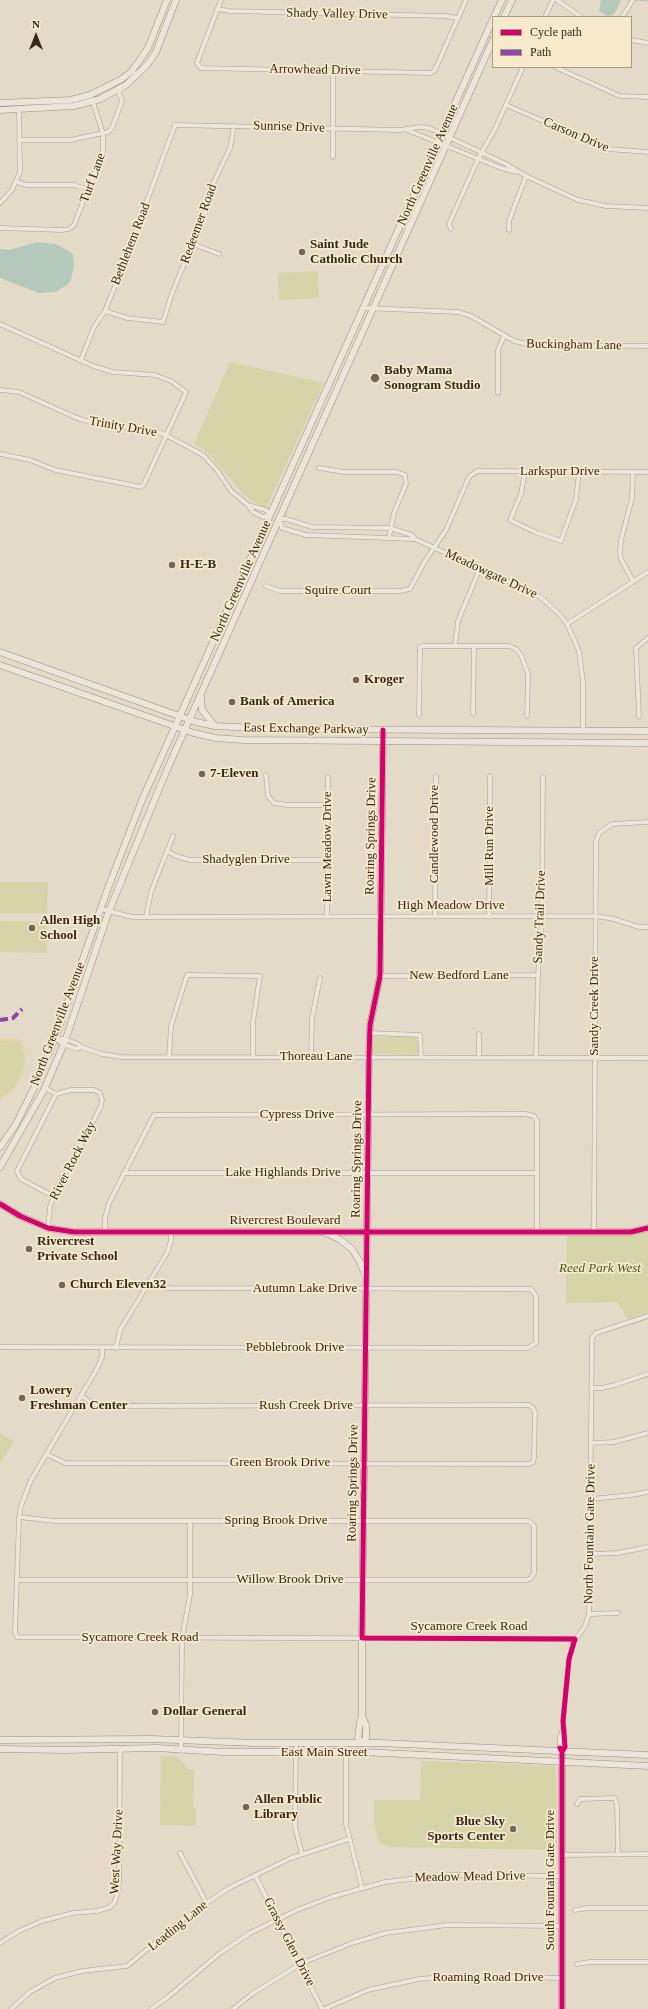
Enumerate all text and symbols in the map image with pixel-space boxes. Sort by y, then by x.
street label: Shady Valley Drive [286,5,388,23]
north arrow [16,16,56,56]
legend [492,16,632,68]
text: N [32,18,40,30]
text: Cycle path [530,25,582,39]
text: Path [530,45,551,59]
street label: Arrowhead Drive [269,61,361,79]
street label: North Greenville Avenue [394,102,462,228]
street label: Carson Drive [541,114,611,156]
street label: Sunrise Drive [253,118,325,136]
street label: Turf Lane [77,151,109,205]
street label: Redeemer Road [177,182,221,266]
street label: Bethlehem Road [108,201,154,287]
place label: Saint Jude Catholic Church [310,237,403,268]
marker: Saint Jude Catholic Church [297,247,307,257]
street label: Buckingham Lane [526,336,622,354]
place label: Baby Mama Sonogram Studio [384,363,480,394]
marker: Baby Mama Sonogram Studio [369,372,381,384]
street label: Trinity Drive [88,413,158,441]
street label: Larkspur Drive [520,464,600,480]
street label: North Greenville Avenue [207,518,275,644]
street label: Meadowgate Drive [442,546,540,602]
place label: H-E-B [180,557,216,573]
marker: H-E-B [167,560,177,570]
street label: Squire Court [305,583,371,599]
place label: Kroger [364,672,404,688]
marker: Kroger [351,675,361,685]
place label: Bank of America [240,694,335,710]
marker: Bank of America [227,697,237,707]
street label: East Exchange Parkway [243,720,369,738]
place label: 7-Eleven [210,766,258,782]
marker: 7-Eleven [197,769,207,779]
street label: Roaring Springs Drive [362,777,380,895]
street label: Candlewood Drive [427,785,443,883]
street label: Lawn Meadow Drive [320,791,336,903]
street label: Mill Run Drive [482,806,498,886]
street label: Shadyglen Drive [202,852,290,868]
street label: Sandy Trail Drive [531,870,549,964]
street label: High Meadow Drive [397,898,505,914]
place label: Allen High School [40,913,100,944]
marker: Allen High School [27,923,37,933]
street label: Sandy Creek Drive [587,956,603,1056]
street label: North Greenville Avenue [27,960,89,1088]
street label: New Bedford Lane [409,968,509,984]
street label: Thoreau Lane [280,1049,352,1065]
street label: Roaring Springs Drive [348,1100,366,1218]
street label: Cypress Drive [260,1107,334,1123]
street label: River Rock Way [46,1119,100,1203]
street label: Lake Highlands Drive [225,1165,341,1181]
street label: Rivercrest Boulevard [230,1213,340,1229]
place label: Rivercrest Private School [37,1234,118,1265]
marker: Rivercrest Private School [24,1244,34,1254]
park label: Reed Park West [559,1261,641,1277]
place label: Church Eleven32 [70,1277,166,1293]
marker: Church Eleven32 [57,1280,67,1290]
street label: Autumn Lake Drive [253,1281,357,1297]
street label: Pebblebrook Drive [246,1340,344,1356]
place label: Lowery Freshman Center [30,1383,128,1414]
marker: Lowery Freshman Center [17,1393,27,1403]
street label: Rush Creek Drive [259,1398,353,1414]
street label: Roaring Springs Drive [344,1424,362,1542]
street label: Green Brook Drive [230,1455,330,1471]
street label: North Fountain Gate Drive [581,1464,599,1604]
street label: Spring Brook Drive [224,1513,328,1529]
street label: Willow Brook Drive [236,1572,344,1588]
street label: Sycamore Creek Road [411,1619,527,1635]
street label: Sycamore Creek Road [82,1630,198,1646]
place label: Dollar General [163,1704,246,1720]
marker: Dollar General [150,1707,160,1717]
street label: East Main Street [281,1745,367,1761]
place label: Allen Public Library [254,1792,322,1823]
marker: Allen Public Library [241,1802,251,1812]
street label: West Way Drive [107,1809,127,1895]
street label: South Fountain Gate Drive [543,1810,559,1950]
place label: Blue Sky Sports Center [427,1814,505,1845]
marker: Blue Sky Sports Center [508,1824,518,1834]
street label: Meadow Mead Drive [414,1868,526,1886]
street label: Grassy Glen Drive [260,1895,318,1989]
street label: Leading Lane [145,1897,211,1955]
street label: Roaming Road Drive [432,1970,544,1986]

